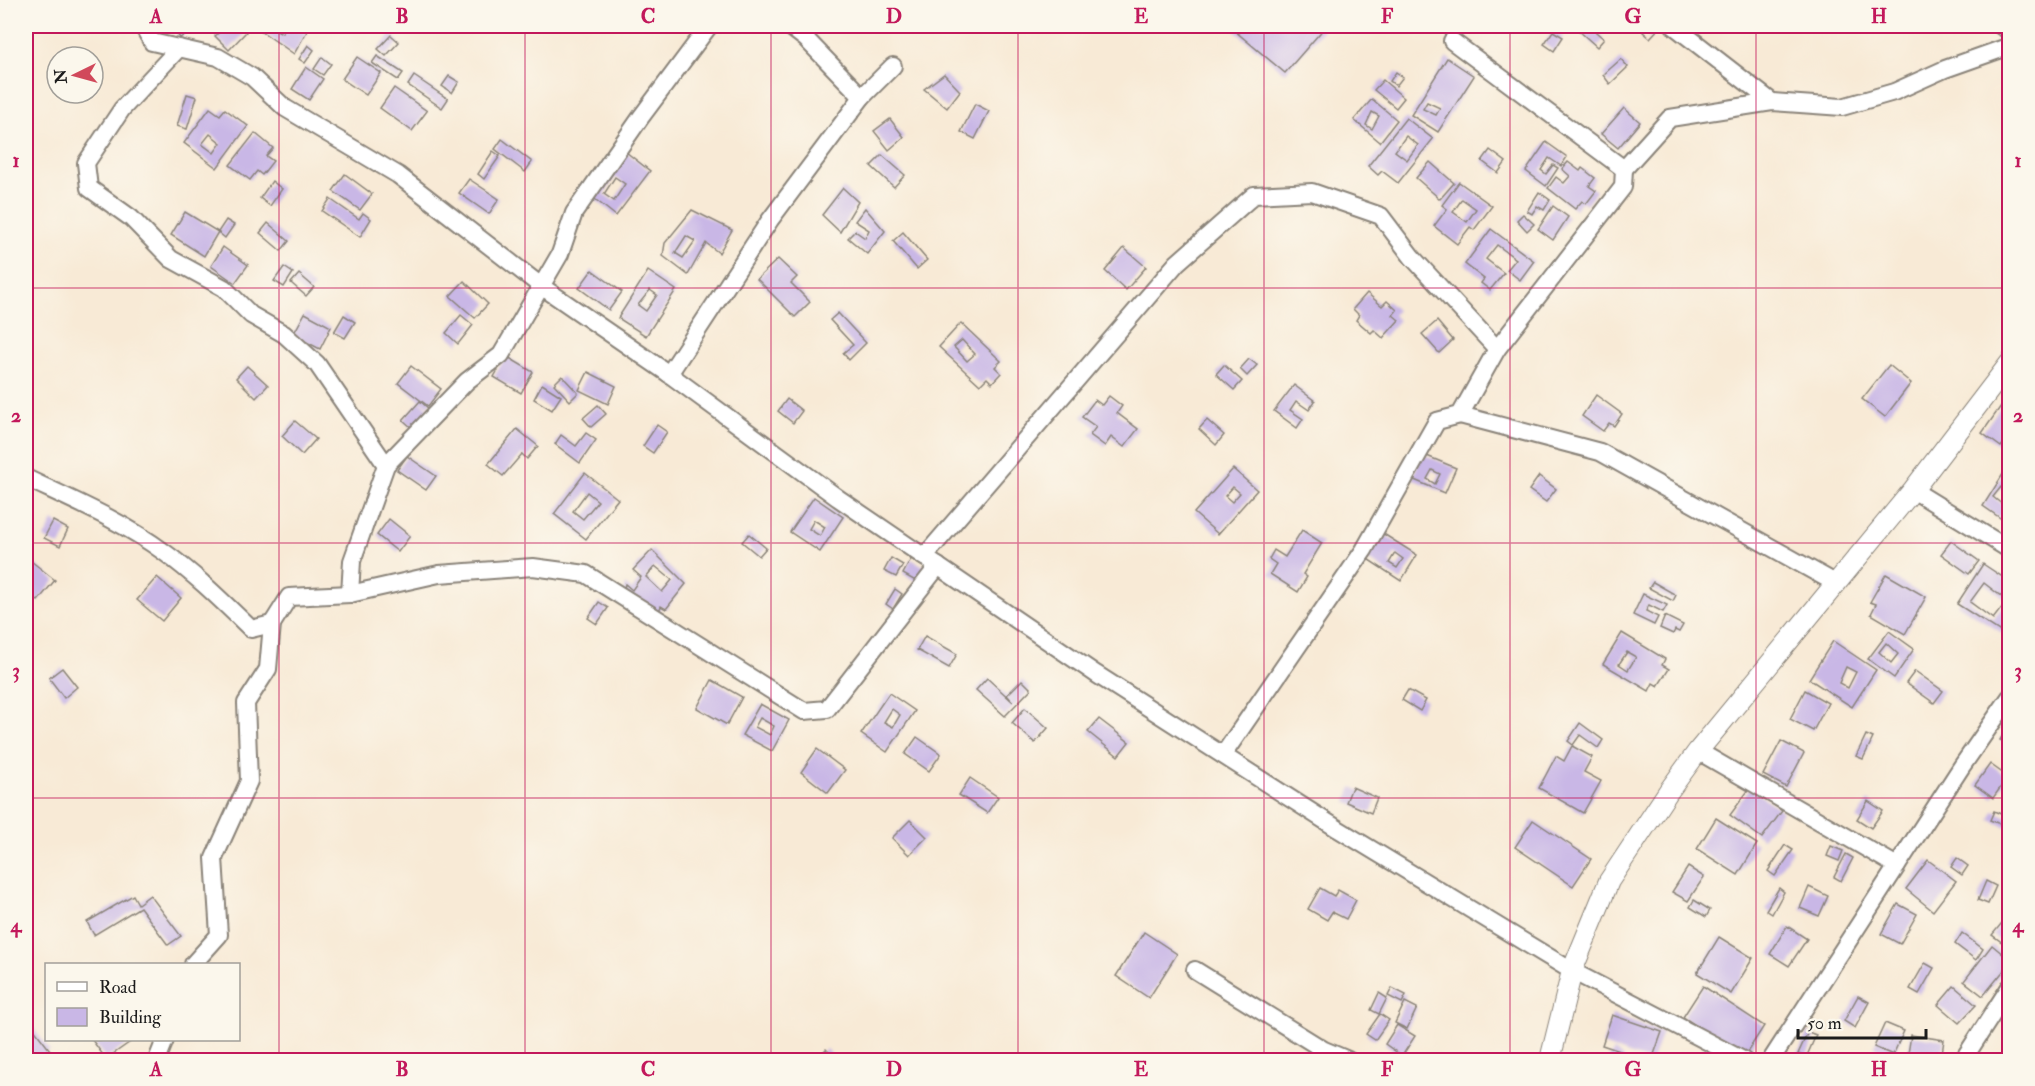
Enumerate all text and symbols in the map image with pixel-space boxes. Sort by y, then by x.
text: A [149,4,163,29]
text: B [395,4,409,29]
text: C [641,4,655,29]
text: D [886,4,902,29]
text: E [1134,4,1149,29]
text: F [1381,4,1394,29]
text: G [1625,4,1642,29]
text: H [1871,4,1887,29]
north arrow [45,45,105,105]
text: N [50,68,72,85]
text: 1 [12,148,20,173]
text: 1 [2014,148,2022,173]
text: 2 [11,403,21,428]
text: 2 [2013,403,2023,428]
text: 3 [12,658,20,683]
text: 3 [2014,658,2022,683]
text: 4 [10,913,23,938]
text: 4 [2012,913,2025,938]
legend [45,963,240,1041]
text: Road [99,976,137,999]
scale bar [1798,1002,1926,1040]
text: Building [99,1006,162,1029]
text: 50 m [1807,1012,1842,1035]
text: A [149,1057,163,1082]
text: B [395,1057,409,1082]
text: C [641,1057,655,1082]
text: D [886,1057,902,1082]
text: E [1134,1057,1149,1082]
text: F [1381,1057,1394,1082]
text: G [1625,1057,1642,1082]
text: H [1871,1057,1887,1082]

